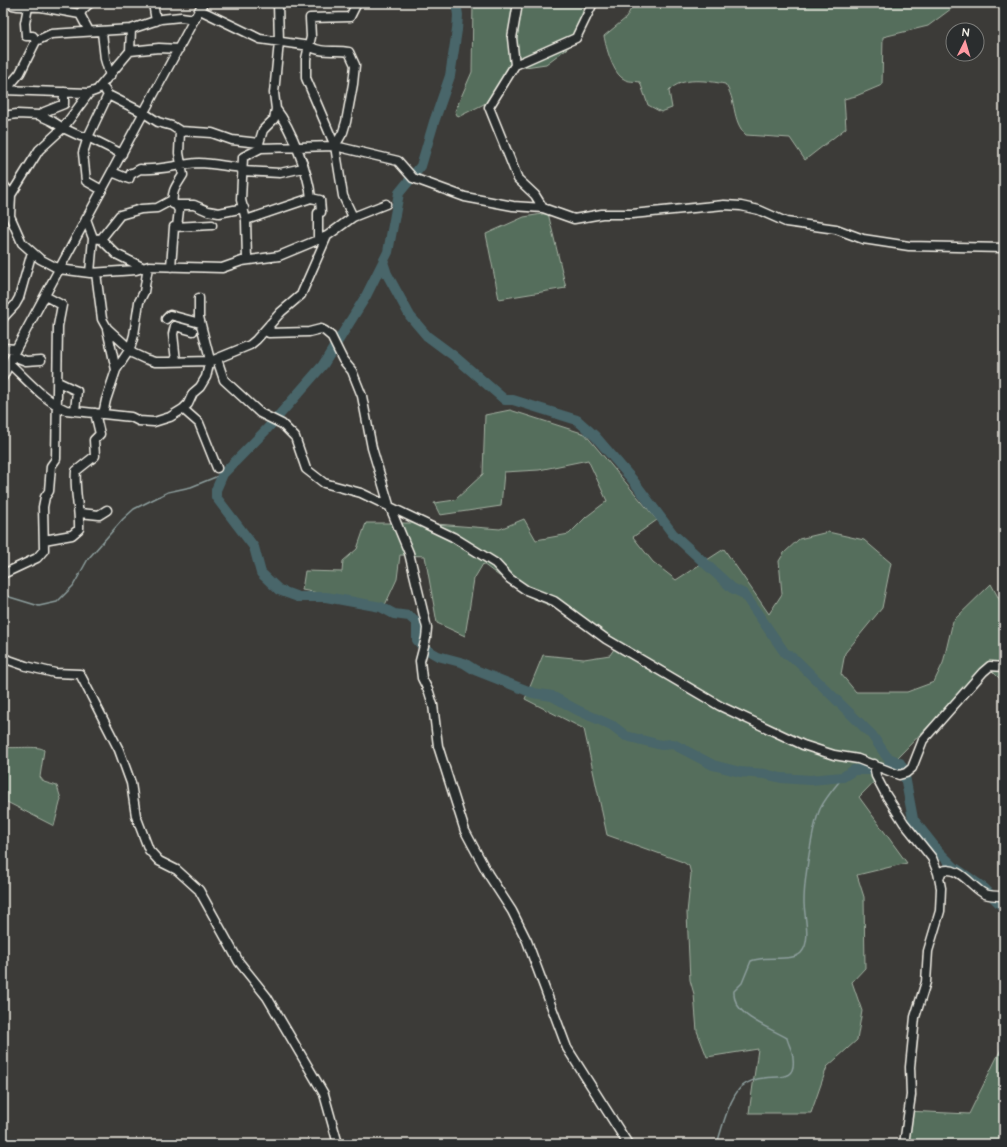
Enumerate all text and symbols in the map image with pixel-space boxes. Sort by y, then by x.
north arrow [945,22,985,62]
text: N [962,25,970,40]

